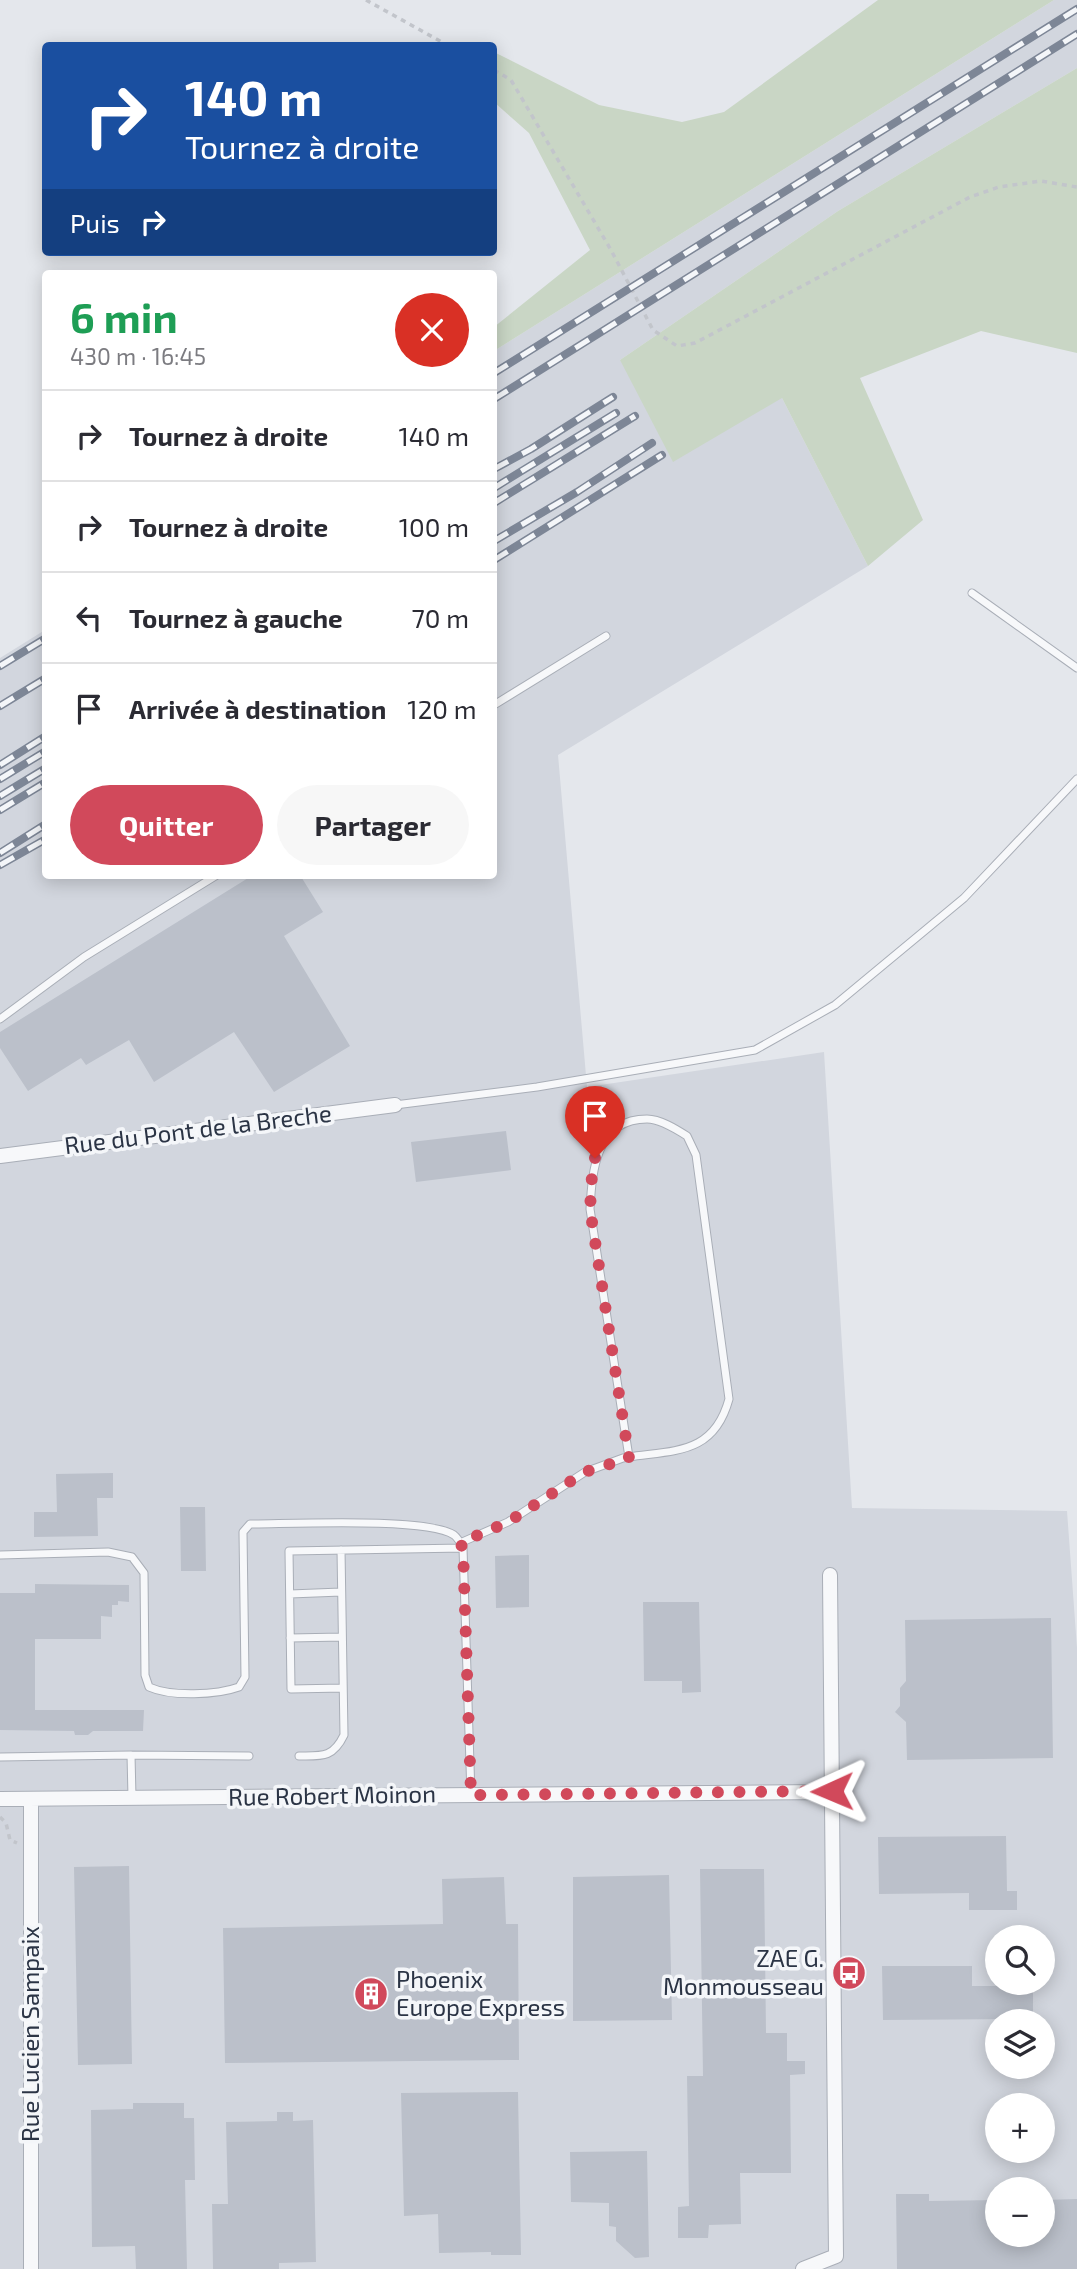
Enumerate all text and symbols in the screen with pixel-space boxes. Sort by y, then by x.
text: 140 m [185,67,322,126]
icon: right [70,70,161,161]
text: Tournez à droite [185,127,419,165]
icon: right [134,203,172,241]
text: Puis [70,207,120,238]
text: 6 min [70,291,178,341]
button: close [395,293,469,367]
text: 430 m · 16:45 [70,342,206,370]
icon: right [70,417,108,455]
text: Tournez à droite [129,420,328,451]
text: 140 m [398,420,469,451]
icon: right [70,508,108,546]
text: Tournez à droite [129,511,328,542]
text: 100 m [399,511,469,542]
icon: left [70,599,108,637]
text: Tournez à gauche [129,602,343,633]
text: 70 m [411,602,469,633]
icon: arrive [70,690,108,728]
text: Arrivée à destination [129,693,386,724]
text: 120 m [407,693,477,724]
button: Quitter [70,785,263,865]
button: Partager [277,785,469,865]
pin [565,1086,625,1158]
icon: arrive [576,1097,614,1135]
street label: Rue du Pont de la Breche [63,1098,333,1159]
position arrow [795,1754,869,1828]
street label: Rue Robert Moinon [228,1778,436,1811]
map controls [985,1925,1055,2247]
button: search [985,1925,1055,1995]
street label: Rue Lucien Sampaix [15,1926,44,2142]
place label: ZAE G. Monmousseau [663,1943,824,2000]
bus stop icon: ZAE G. Monmousseau [830,1954,868,1992]
place label: Phoenix Europe Express [396,1964,565,2021]
building icon: Phoenix Europe Express [352,1975,390,2013]
button: layers [985,2009,1055,2079]
button: + [985,2093,1055,2163]
button: − [985,2177,1055,2247]

